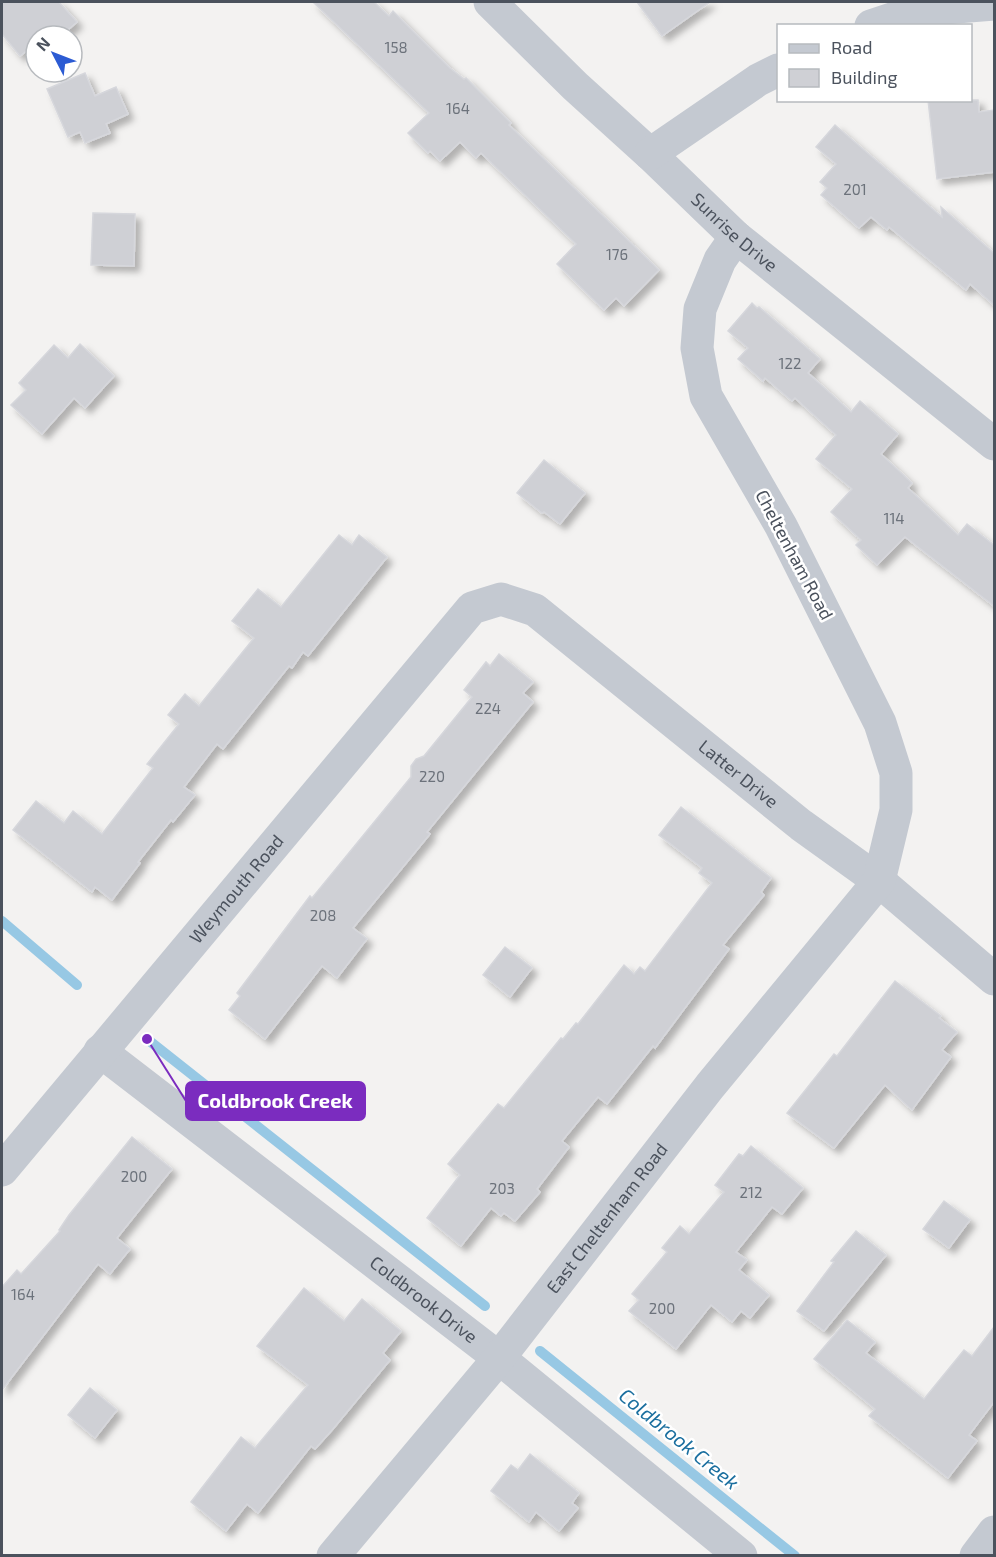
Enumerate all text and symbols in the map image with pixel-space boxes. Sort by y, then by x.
north arrow [24,24,84,84]
legend [777,24,972,102]
text: N [32,33,53,54]
text: Road [831,36,872,58]
house number: 158 [384,38,408,56]
text: Building [831,66,898,88]
house number: 164 [446,99,470,117]
house number: 201 [843,180,867,198]
street label: Sunrise Drive [687,188,782,276]
house number: 176 [606,245,628,263]
house number: 122 [779,354,801,372]
street label: Cheltenham Road [751,486,838,623]
house number: 114 [883,509,905,527]
house number: 224 [475,699,501,717]
street label: Latter Drive [695,735,783,812]
house number: 220 [419,767,445,785]
street label: Weymouth Road [184,830,288,947]
house number: 208 [310,906,336,924]
callout: Coldbrook Creek [186,1082,365,1120]
text: Coldbrook Creek [197,1088,353,1112]
street label: East Cheltenham Road [541,1138,672,1297]
house number: 200 [121,1167,147,1185]
house number: 203 [489,1179,515,1197]
house number: 212 [740,1183,762,1201]
street label: Coldbrook Drive [366,1251,482,1347]
house number: 164 [11,1285,35,1303]
house number: 200 [649,1299,675,1317]
water label: Coldbrook Creek [615,1382,744,1494]

